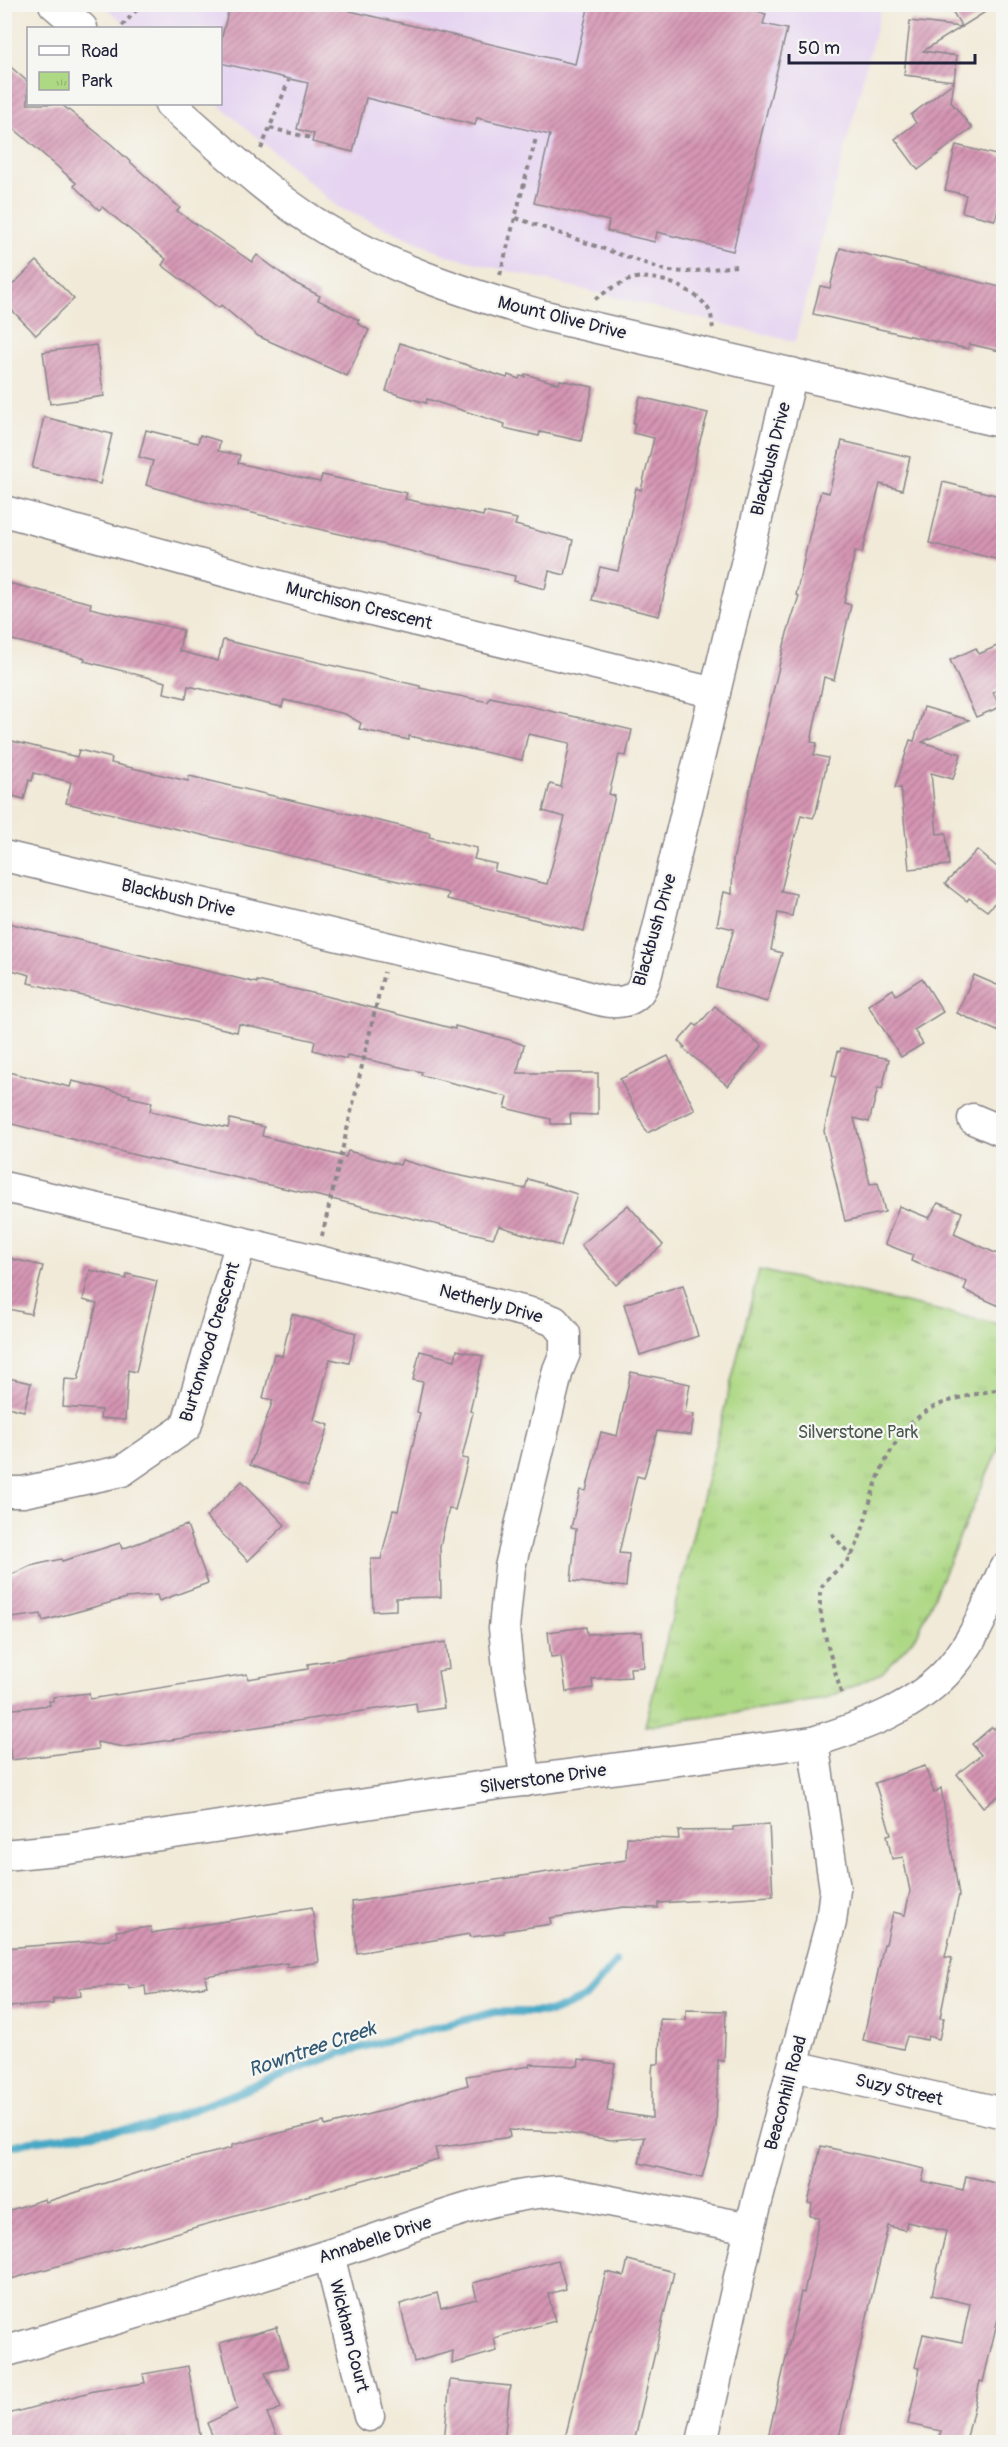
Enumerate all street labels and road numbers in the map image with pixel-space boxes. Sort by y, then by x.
street label: Mount Olive Drive [495,291,629,345]
street label: Blackbush Drive [746,400,796,518]
street label: Murchison Crescent [283,577,435,635]
street label: Blackbush Drive [628,871,682,989]
street label: Blackbush Drive [119,874,237,922]
street label: Burtonwood Crescent [175,1259,245,1425]
street label: Netherly Drive [437,1279,545,1329]
street label: Silverstone Drive [478,1759,608,1799]
street label: Beaconhill Road [760,2033,812,2153]
street label: Suzy Street [853,2069,946,2111]
street label: Annabelle Drive [315,2211,435,2269]
street label: Wickham Court [324,2277,374,2396]

